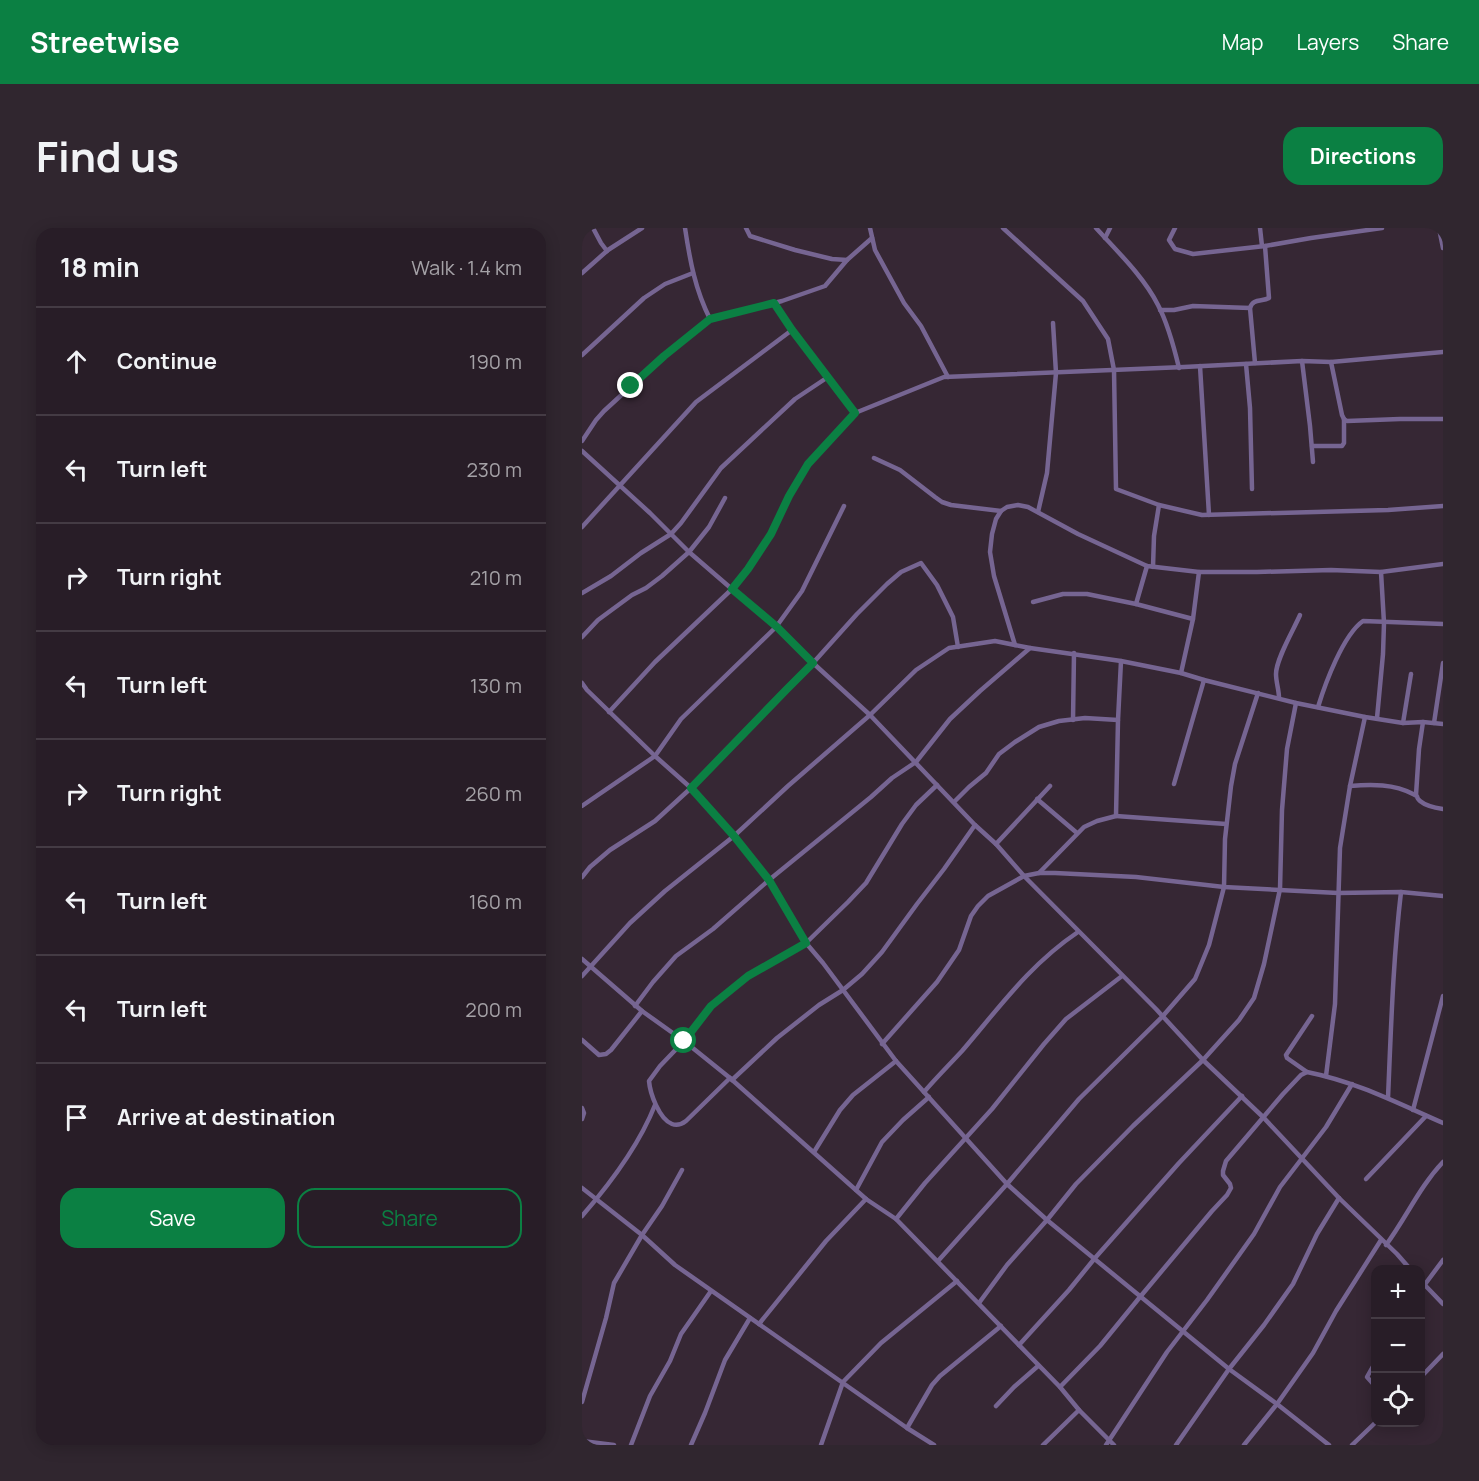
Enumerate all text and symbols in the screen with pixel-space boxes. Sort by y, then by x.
text: Streetwise [30,23,180,61]
text: Map [1222,28,1263,56]
text: Layers [1296,28,1359,56]
text: Share [1392,28,1449,56]
text: Find us [36,127,179,185]
button: Directions [1283,127,1443,185]
text: 18 min [60,249,139,285]
text: Walk · 1.4 km [411,254,522,281]
icon: ahead [60,345,93,378]
text: Continue [117,346,217,376]
text: 190 m [469,348,522,375]
route end [617,372,643,398]
icon: left [60,453,93,486]
text: Turn left [117,454,207,484]
text: 230 m [466,456,522,483]
icon: right [60,561,93,594]
text: Turn right [117,562,222,592]
text: 210 m [470,564,522,591]
icon: left [60,669,93,702]
text: Turn left [117,670,207,700]
text: 130 m [470,672,522,699]
icon: right [60,777,93,810]
text: Turn right [117,778,222,808]
text: 260 m [465,780,522,807]
icon: left [60,885,93,918]
text: Turn left [117,886,207,916]
text: 160 m [469,888,522,915]
icon: left [60,993,93,1026]
text: Turn left [117,994,207,1024]
text: 200 m [465,996,522,1023]
route start [670,1027,696,1053]
icon: arrive [60,1101,93,1134]
text: Arrive at destination [117,1102,335,1132]
button: Save [60,1188,285,1248]
button: Share [297,1188,522,1248]
map controls [1371,1265,1425,1427]
button: + [1371,1265,1425,1319]
button: − [1371,1319,1425,1373]
button: locate [1371,1373,1425,1427]

